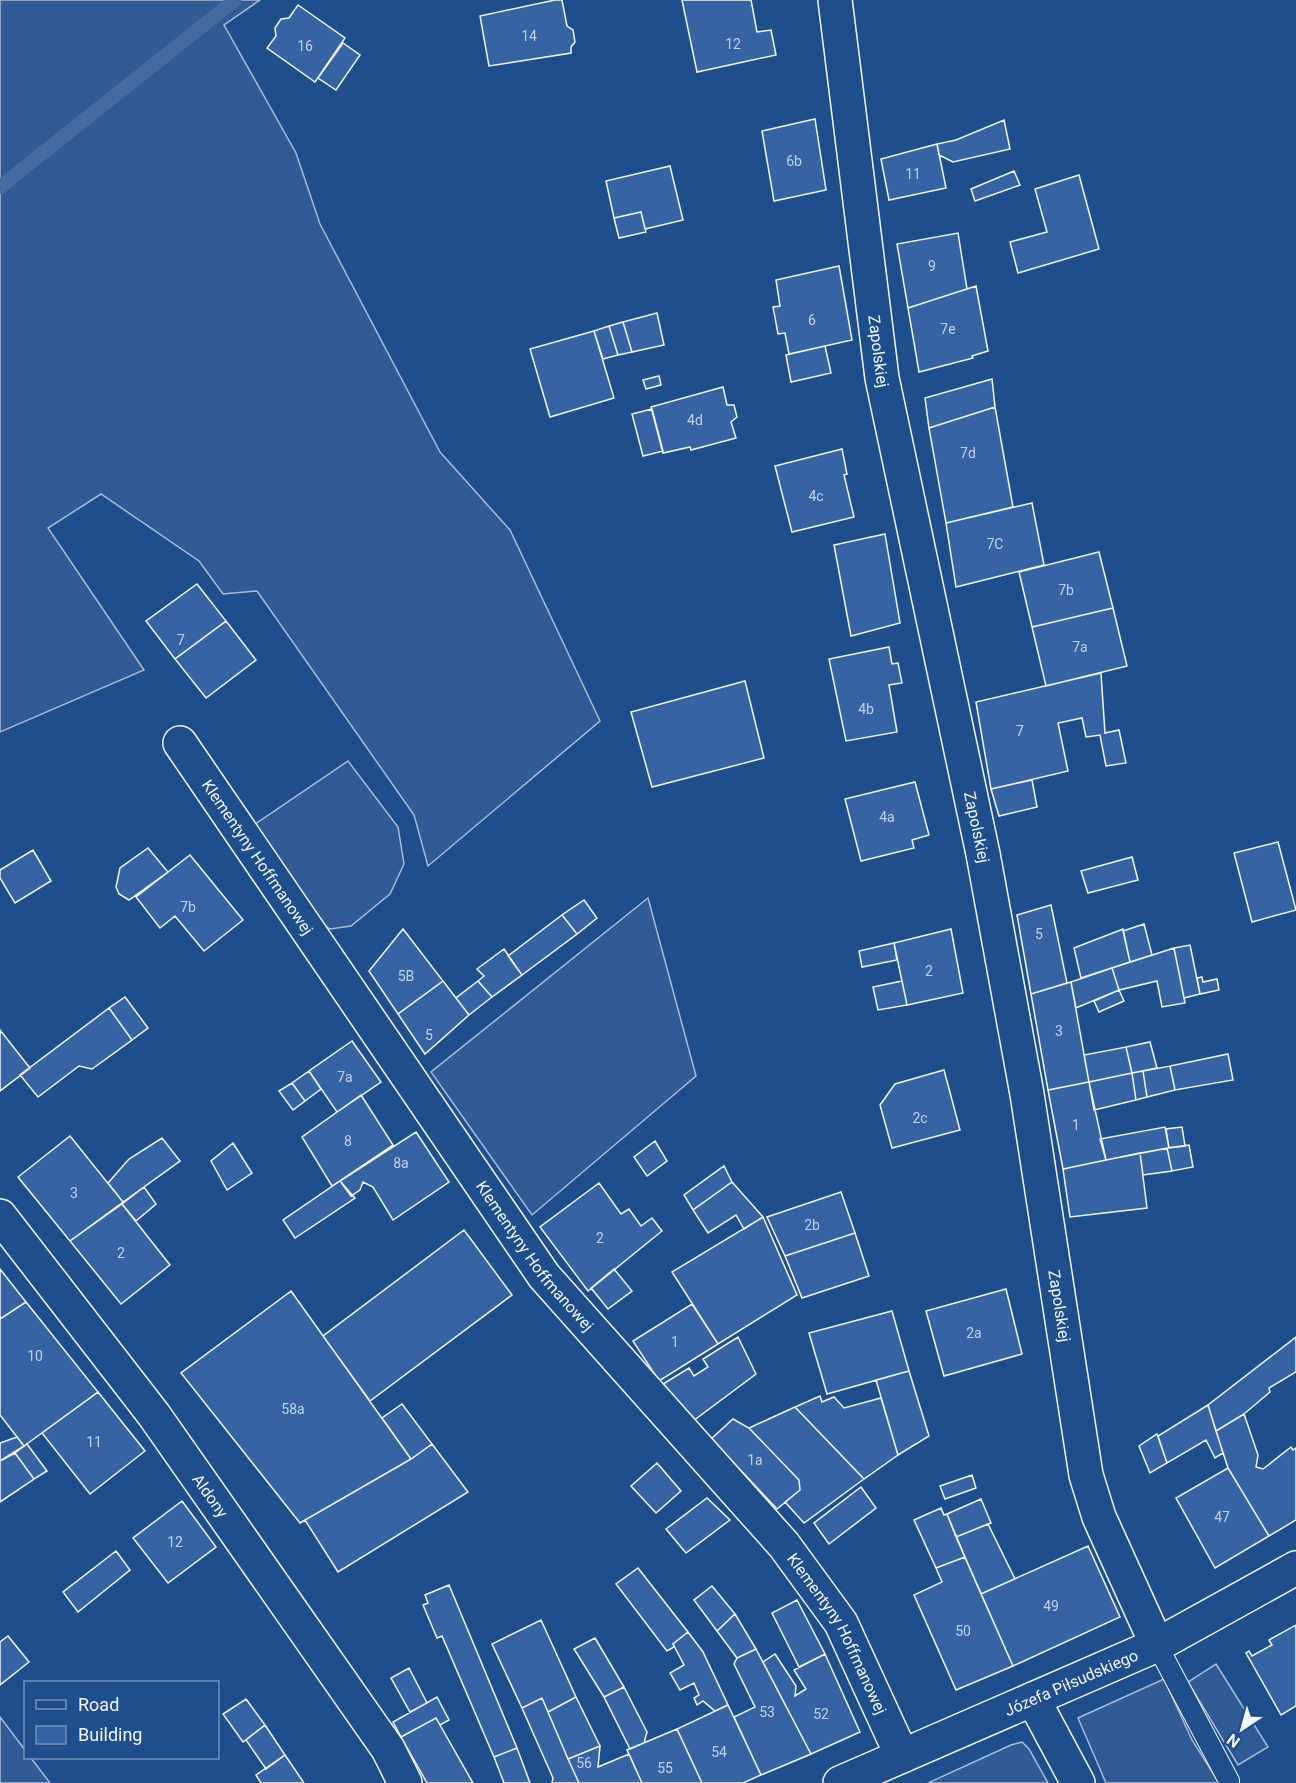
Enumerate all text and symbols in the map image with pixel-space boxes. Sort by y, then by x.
house number: 14 [521,28,537,44]
house number: 12 [725,36,741,52]
house number: 16 [297,38,313,54]
house number: 6b [786,153,802,169]
house number: 11 [905,166,921,182]
house number: 9 [928,258,936,274]
house number: 6 [808,312,816,328]
street label: Zapolskiej [865,314,893,389]
house number: 7e [940,321,956,337]
house number: 4d [687,412,703,428]
house number: 7d [960,445,976,461]
house number: 4c [808,488,824,504]
house number: 7C [987,536,1003,552]
house number: 7b [1058,582,1074,598]
house number: 7 [177,632,185,648]
house number: 7a [1072,639,1088,655]
house number: 4b [858,701,874,717]
house number: 7 [1016,723,1024,739]
street label: Klementyny Hoffmanowej [198,776,317,938]
street label: Zapolskiej [960,789,994,864]
house number: 4a [879,809,895,825]
house number: 7b [180,899,196,915]
house number: 5 [1035,926,1043,942]
house number: 2 [925,963,933,979]
house number: 5B [398,968,414,984]
house number: 3 [1055,1023,1063,1039]
house number: 5 [425,1027,433,1043]
house number: 7a [337,1069,353,1085]
house number: 2c [912,1110,928,1126]
house number: 1 [1072,1117,1080,1133]
house number: 8 [344,1133,352,1149]
house number: 8a [393,1155,409,1171]
street label: Klementyny Hoffmanowej [472,1177,598,1335]
house number: 3 [70,1185,78,1201]
house number: 2b [804,1217,820,1233]
house number: 2 [596,1230,604,1246]
house number: 2 [117,1245,125,1261]
street label: Zapolskiej [1045,1269,1075,1343]
house number: 2a [966,1325,982,1341]
house number: 1 [671,1334,679,1350]
house number: 10 [27,1348,43,1364]
house number: 58a [281,1401,305,1417]
house number: 11 [86,1434,102,1450]
house number: 1a [747,1452,763,1468]
street label: Aldony [189,1470,232,1521]
house number: 47 [1214,1509,1230,1525]
house number: 12 [167,1534,183,1550]
street label: Klementyny Hoffmanowej [784,1549,891,1717]
house number: 49 [1043,1598,1059,1614]
house number: 50 [955,1623,971,1639]
street label: Józefa Piłsudskiego [1001,1645,1141,1720]
legend [24,1681,219,1759]
text: Road [78,1694,119,1715]
north arrow [1212,1699,1272,1759]
house number: 53 [759,1704,775,1720]
house number: 52 [813,1706,829,1722]
text: Building [78,1724,142,1745]
text: N [1223,1730,1244,1752]
house number: 54 [711,1744,727,1760]
house number: 56 [576,1755,592,1771]
house number: 55 [657,1760,673,1776]

